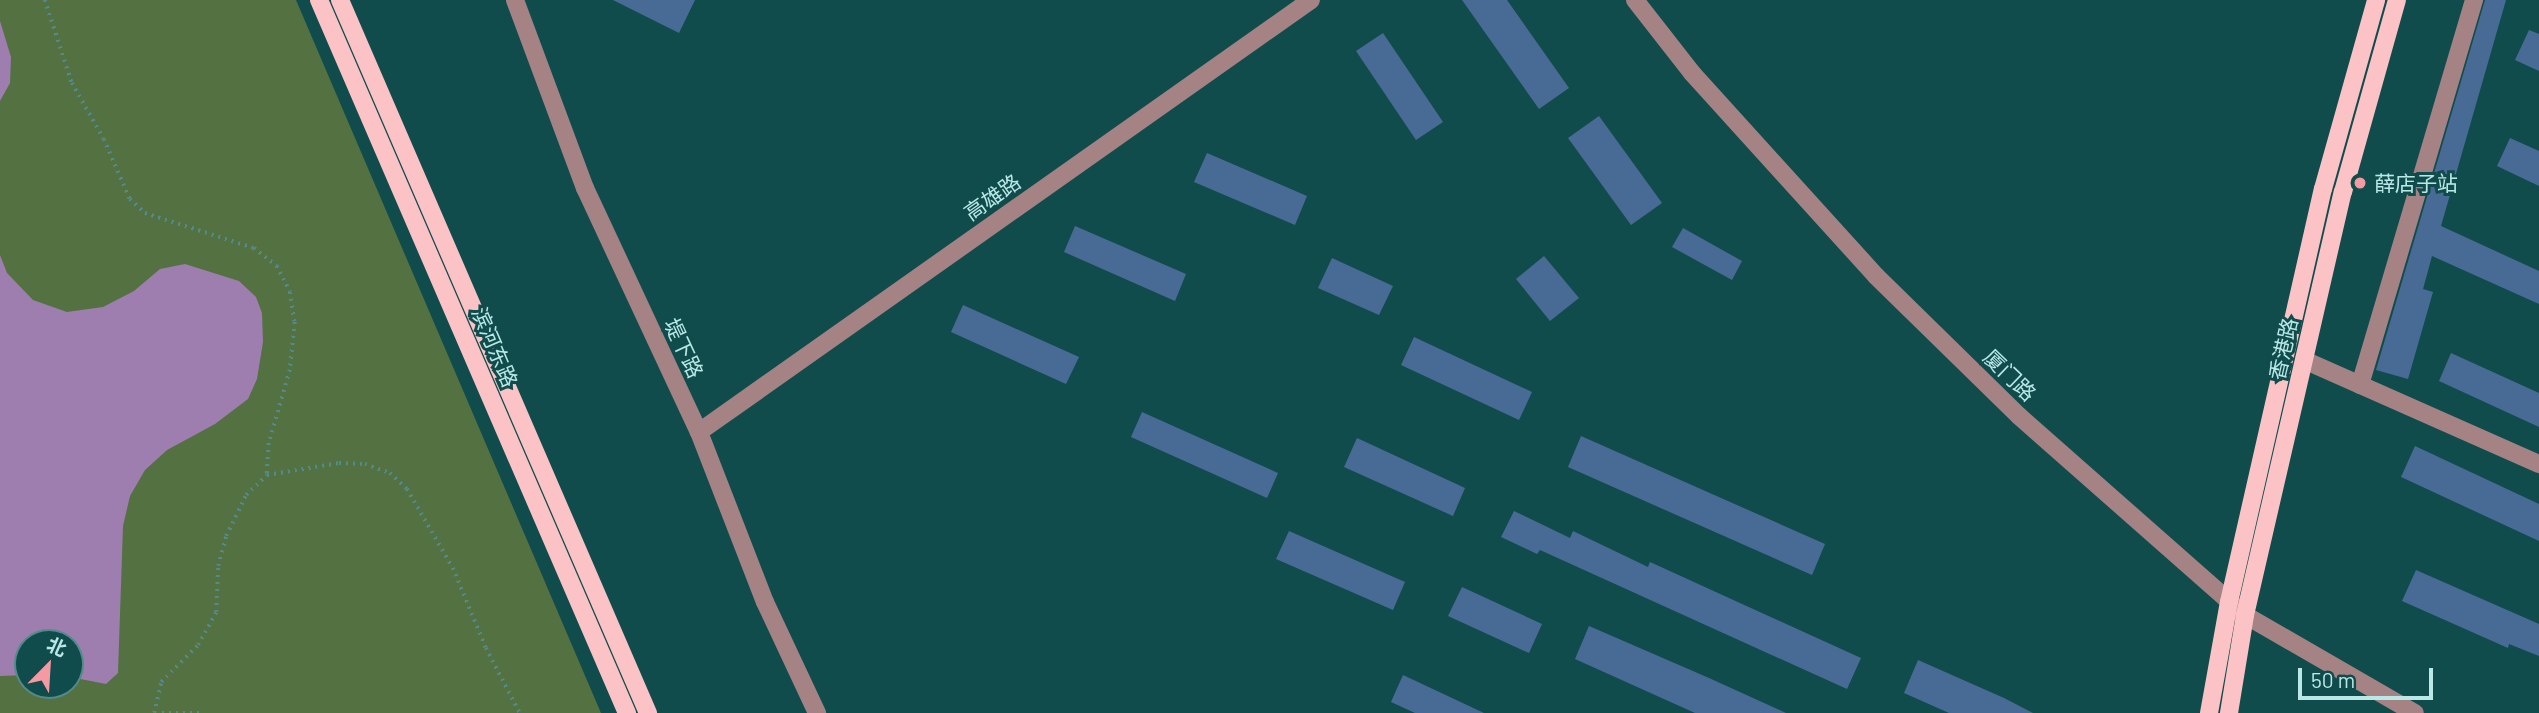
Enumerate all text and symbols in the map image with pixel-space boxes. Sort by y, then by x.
street label: 高雄路 [959,169,1025,225]
place label: 薛店子站 [2374,170,2458,196]
marker: 薛店子站 [2352,175,2368,191]
street label: 滨河东路 [467,303,523,391]
street label: 堤下路 [659,314,709,382]
street label: 香港路 [2264,315,2302,383]
street label: 厦门路 [1979,344,2041,406]
north arrow [14,629,84,699]
text: 北 [44,632,70,661]
scale bar [2301,654,2436,698]
text: 50 m [2311,667,2355,692]

